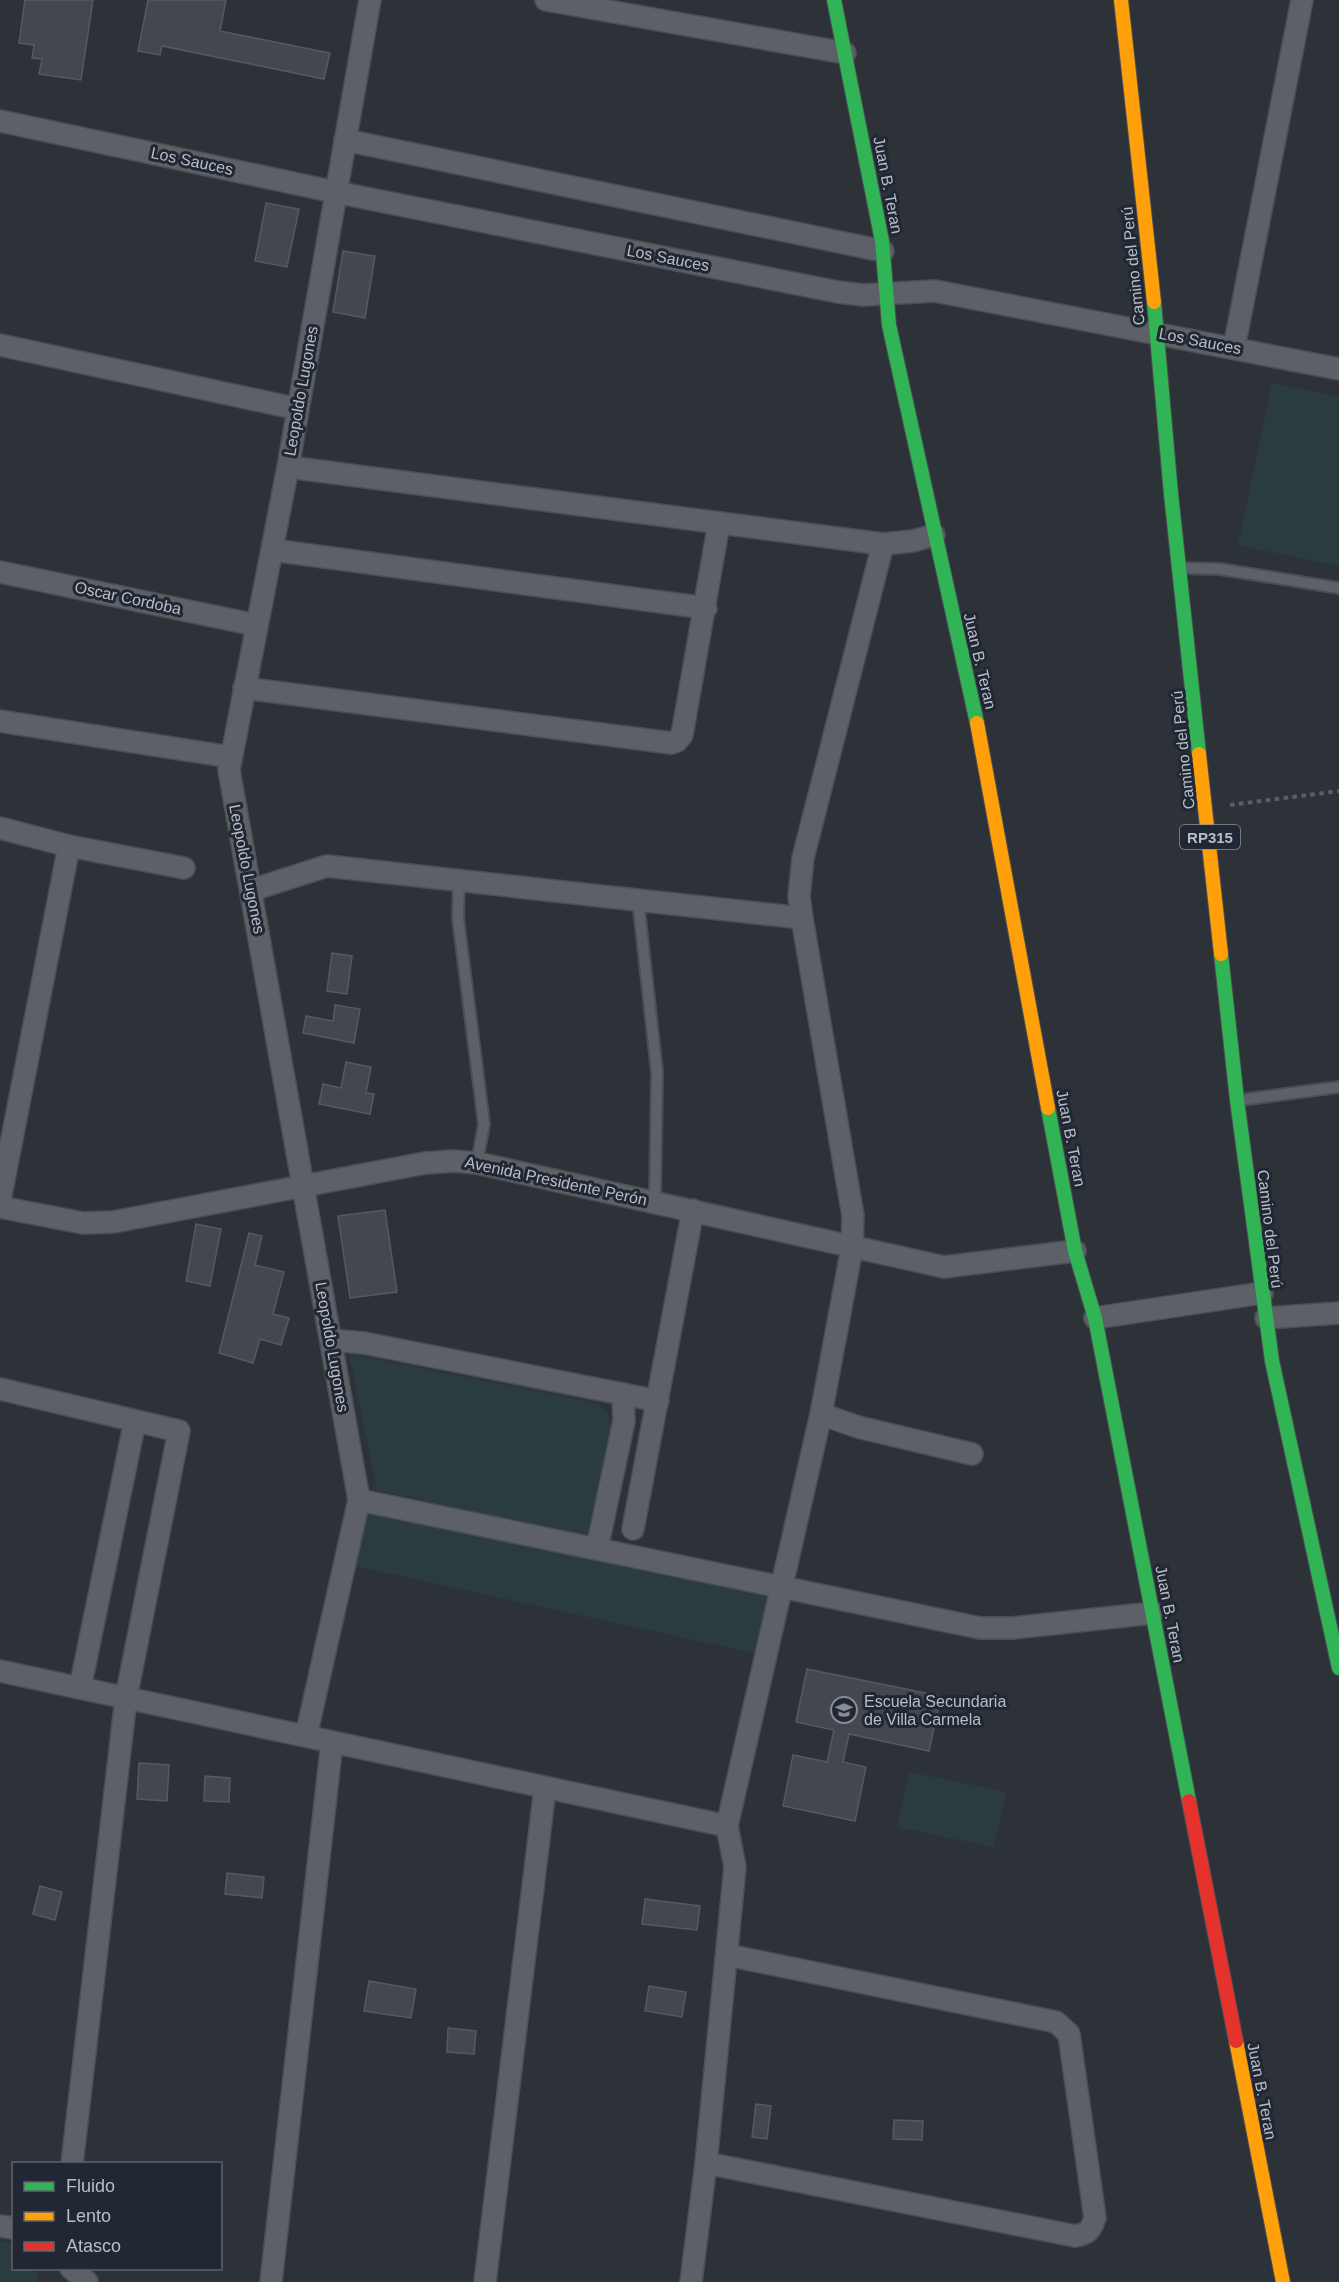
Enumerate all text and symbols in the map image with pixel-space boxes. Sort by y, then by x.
street label: Juan B. Teran [870,135,906,235]
street label: Los Sauces [149,144,235,178]
street label: Camino del Perú [1118,206,1148,326]
street label: Los Sauces [625,242,711,274]
street label: Leopoldo Lugones [281,325,321,457]
street label: Los Sauces [1157,325,1243,357]
street label: Oscar Cordoba [73,578,183,618]
street label: Juan B. Teran [961,611,999,711]
street label: Camino del Perú [1168,690,1198,810]
street label: Leopoldo Lugones [226,803,268,935]
road number: RP315 [1180,825,1240,849]
street label: Juan B. Teran [1053,1088,1089,1188]
street label: Avenida Presidente Perón [463,1153,649,1209]
street label: Camino del Perú [1254,1169,1286,1289]
street label: Leopoldo Lugones [312,1281,352,1413]
street label: Juan B. Teran [1152,1564,1188,1664]
place label: Escuela Secundaria de Villa Carmela [864,1693,1006,1728]
school or university icon: Escuela Secundaria de Villa Carmela [829,1695,859,1725]
street label: Juan B. Teran [1244,2041,1280,2141]
legend [12,2162,222,2270]
text: Fluido [66,2176,115,2196]
text: Lento [66,2206,111,2226]
text: Atasco [66,2236,121,2256]

